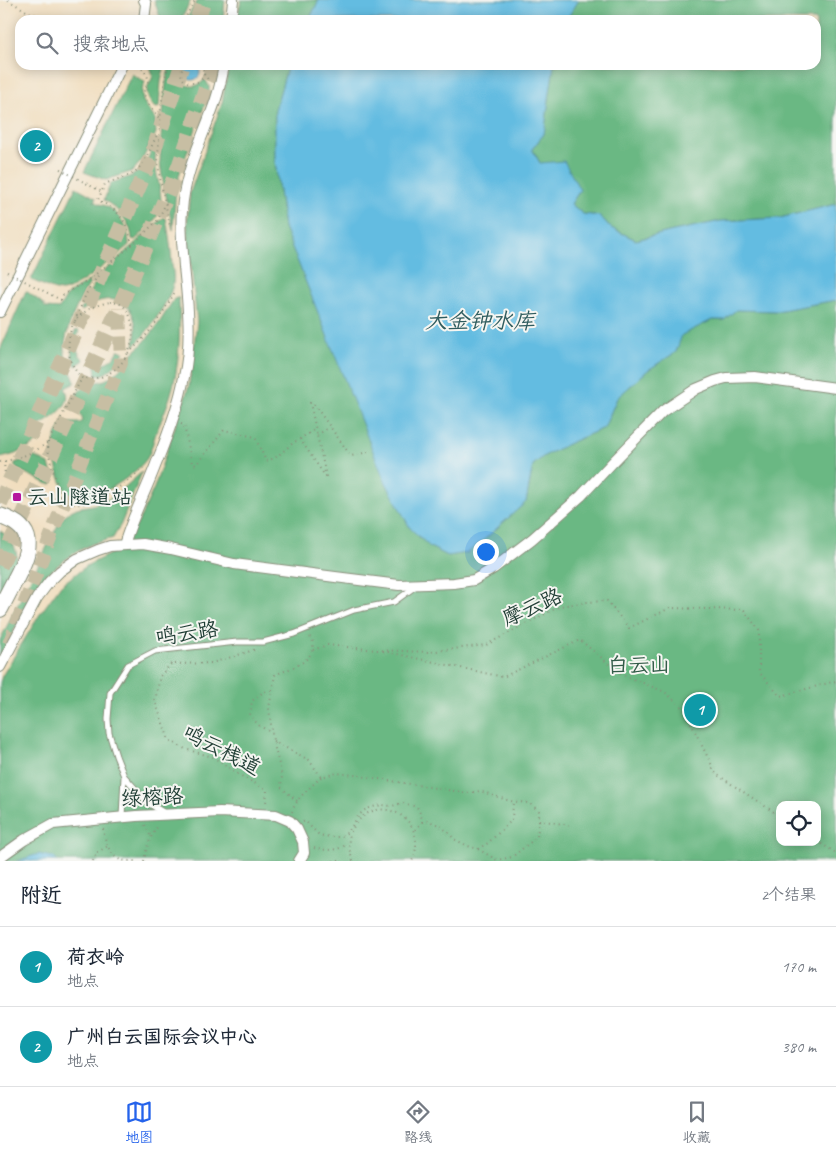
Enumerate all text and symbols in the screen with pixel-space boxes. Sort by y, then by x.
search box [15,15,821,70]
icon: search [33,29,61,57]
text: 搜索地点 [73,32,149,56]
pin: 2 [20,127,52,165]
water label: 大金钟水库 [425,307,537,335]
place label: 云山隧道站 [27,484,132,510]
marker: 云山隧道站 [11,491,23,503]
your location [473,539,499,565]
street label: 摩云路 [498,582,566,632]
street label: 鸣云路 [154,615,220,651]
park label: 白云山 [608,652,671,678]
pin: 1 [684,691,716,729]
street label: 鸣云栈道 [179,719,265,781]
street label: 绿榕路 [120,782,184,812]
map controls [776,801,821,846]
button: locate [776,801,821,846]
text: 附近 [20,882,62,908]
text: 2个结果 [761,885,816,905]
text: 荷衣岭 [67,945,124,969]
text: 1 [32,957,40,977]
text: 170 m [782,957,816,977]
text: 地点 [67,971,99,991]
text: 广州白云国际会议中心 [67,1025,257,1049]
text: 2 [32,1037,40,1057]
text: 380 m [782,1037,816,1057]
text: 地点 [67,1051,99,1071]
tab: 地图 [125,1098,153,1146]
tab: 路线 [404,1098,432,1146]
tab: 收藏 [683,1098,711,1146]

